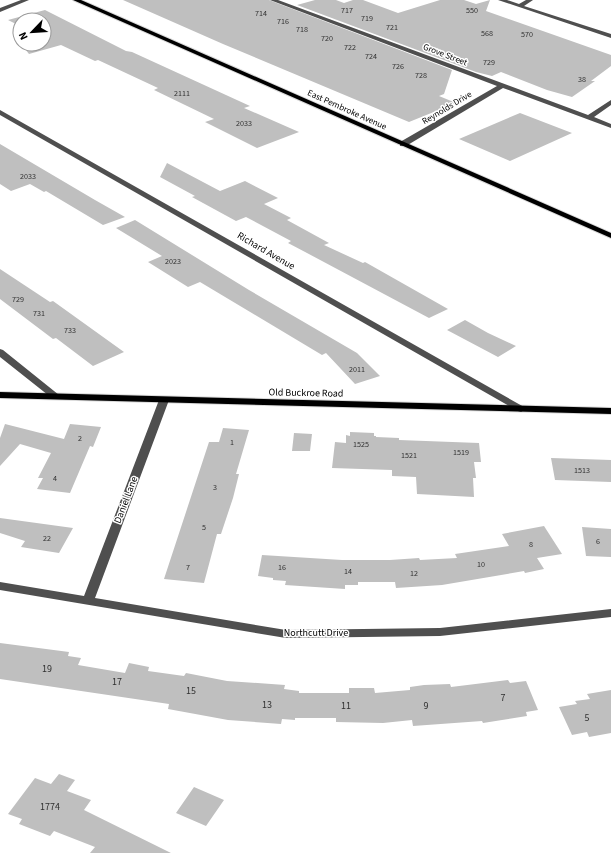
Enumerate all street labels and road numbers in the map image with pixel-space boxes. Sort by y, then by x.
street label: Grove Street [421,41,469,69]
street label: East Pembroke Avenue [305,87,389,134]
street label: Reynolds Drive [420,88,475,128]
street label: Richard Avenue [234,229,298,273]
street label: Old Buckroe Road [268,385,344,401]
street label: Daniel Lane [111,475,141,525]
street label: Northcutt Drive [284,626,348,640]

